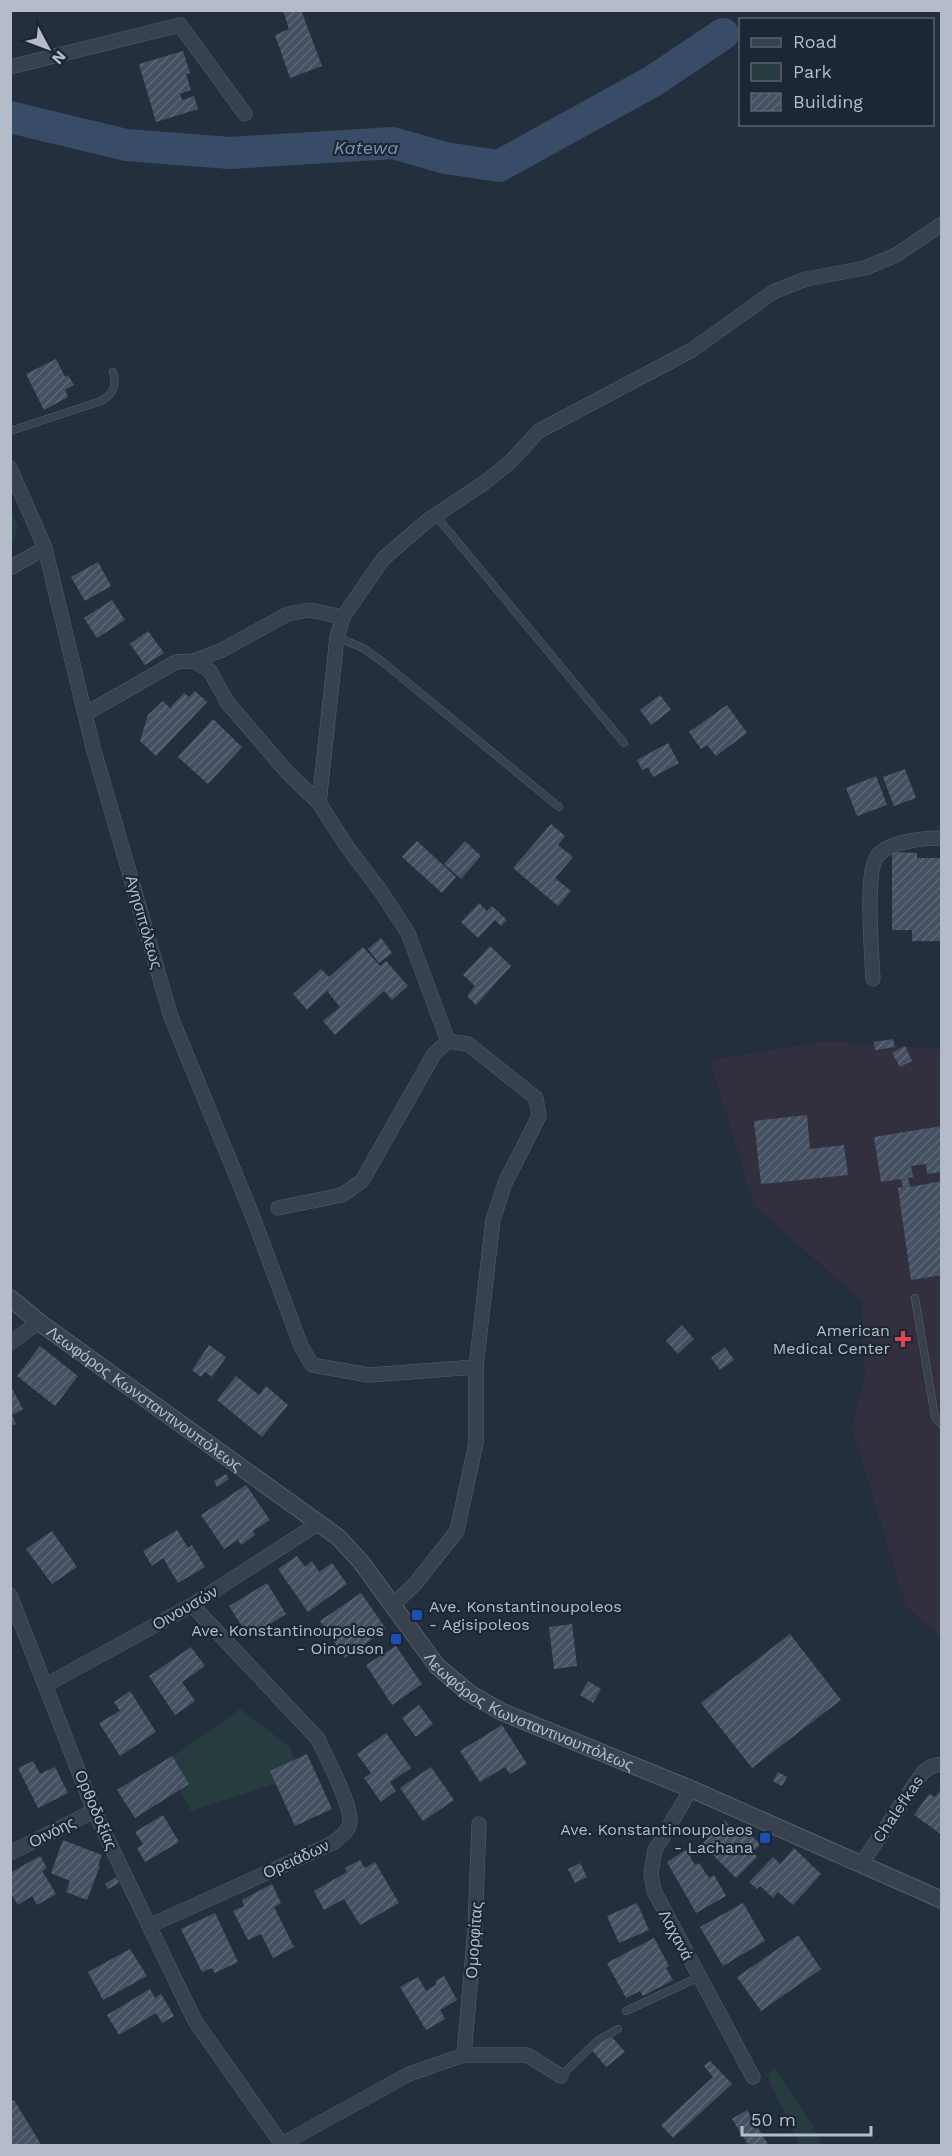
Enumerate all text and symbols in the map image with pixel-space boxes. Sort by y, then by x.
north arrow [18,18,78,78]
legend [739,18,934,126]
text: Road [793,31,837,52]
text: N [48,47,70,68]
text: Park [793,61,832,82]
text: Building [793,91,863,112]
water label: Katewa [334,137,398,158]
street label: Αγησιπόλεως [122,873,166,971]
street label: Λεωφόρος Κωνσταντινουπόλεως [43,1321,247,1475]
place label: American Medical Center [773,1321,890,1358]
marker: American Medical Center [894,1330,912,1348]
street label: Οινουσών [149,1582,221,1634]
place label: Ave. Konstantinoupoleos - Agisipoleos [429,1597,622,1634]
marker: Ave. Konstantinoupoleos - Agisipoleos [410,1608,424,1622]
place label: Ave. Konstantinoupoleos - Oinouson [191,1621,384,1658]
marker: Ave. Konstantinoupoleos - Oinouson [389,1632,403,1646]
street label: Λεωφόρος Κωνσταντινουπόλεως [421,1648,637,1774]
street label: Ορθοδοξίας [71,1767,121,1853]
street label: Chalefkas [869,1772,927,1846]
street label: Οινόης [26,1812,79,1852]
place label: Ave. Konstantinoupoleos - Lachana [560,1820,753,1857]
marker: Ave. Konstantinoupoleos - Lachana [758,1831,772,1845]
street label: Ορειάδων [260,1835,332,1883]
street label: Ομορφίτας [462,1900,486,1979]
street label: Λαχανά [655,1907,697,1963]
scale bar [742,2099,871,2137]
text: 50 m [751,2109,796,2130]

